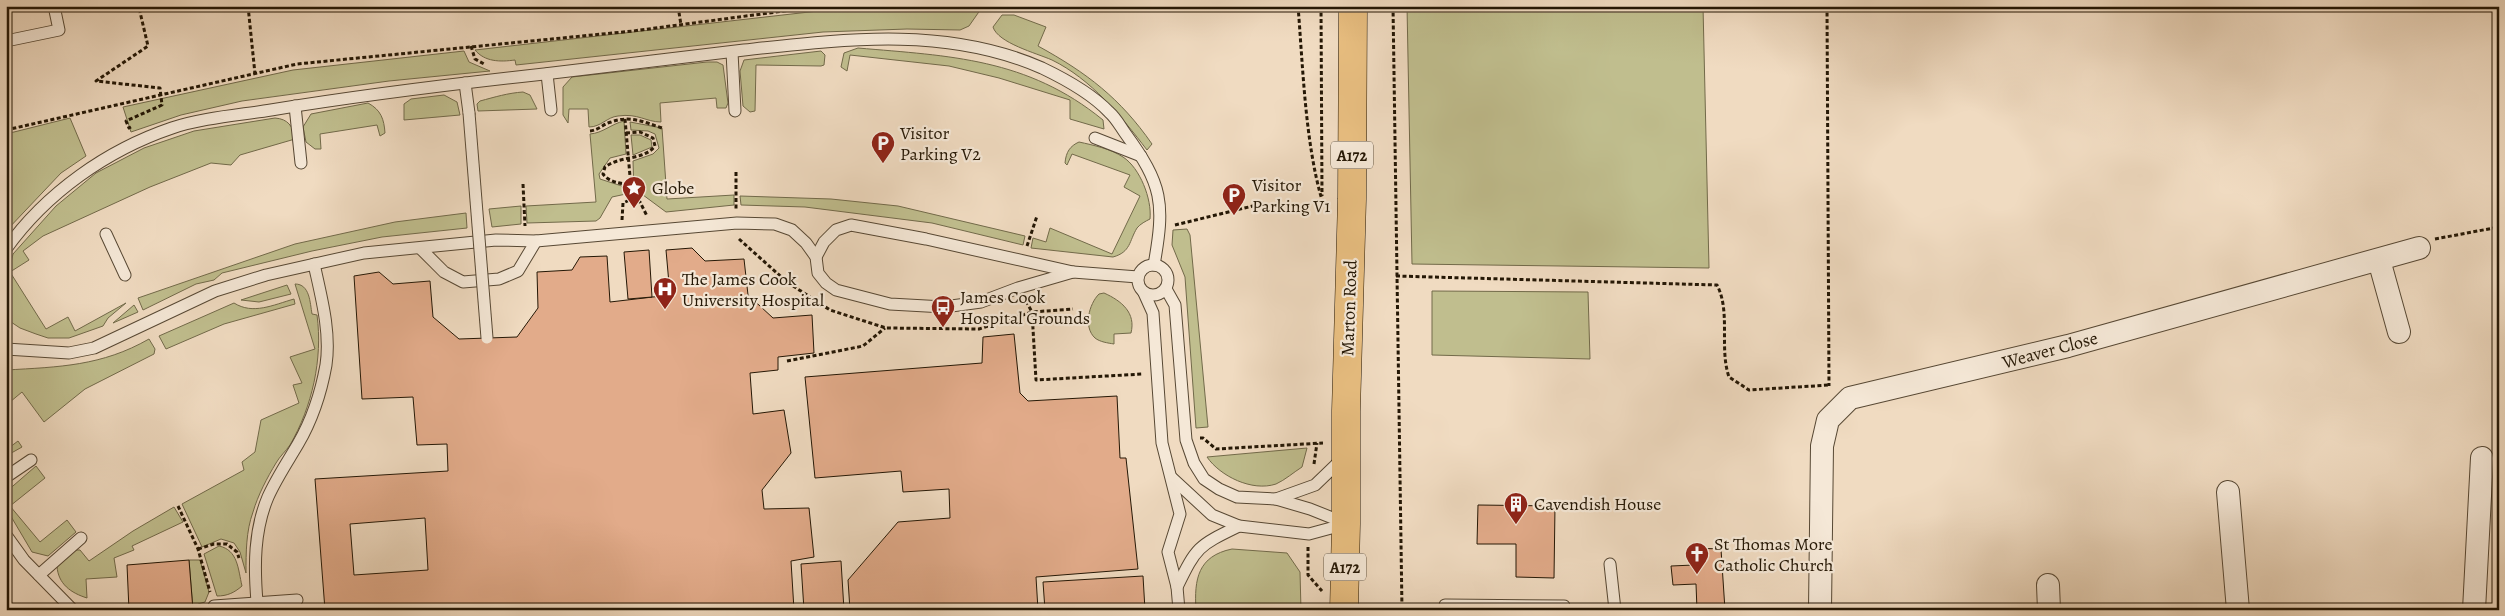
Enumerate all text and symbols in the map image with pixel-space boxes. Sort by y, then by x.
place label: Visitor Parking V2 [899,121,981,166]
parking icon: Visitor Parking V2 [870,130,896,164]
road number: A172 [1331,142,1373,168]
place label: Visitor Parking V1 [1251,173,1330,218]
place icon: Globe [621,175,647,209]
place label: Globe [652,176,694,200]
parking icon: Visitor Parking V1 [1221,182,1247,216]
street label: Marton Road [1335,259,1363,356]
place label: The James Cook University Hospital [682,267,825,312]
hospital icon: The James Cook University Hospital [652,276,678,310]
place label: James Cook Hospital Grounds [960,285,1090,330]
bus stop icon: James Cook Hospital Grounds [930,294,956,328]
street label: Weaver Close [1999,326,2100,374]
building icon: Cavendish House [1503,491,1529,525]
place label: Cavendish House [1534,492,1661,516]
place label: St Thomas More Catholic Church [1714,532,1834,577]
church icon: St Thomas More Catholic Church [1684,541,1710,575]
road number: A172 [1324,554,1366,580]

